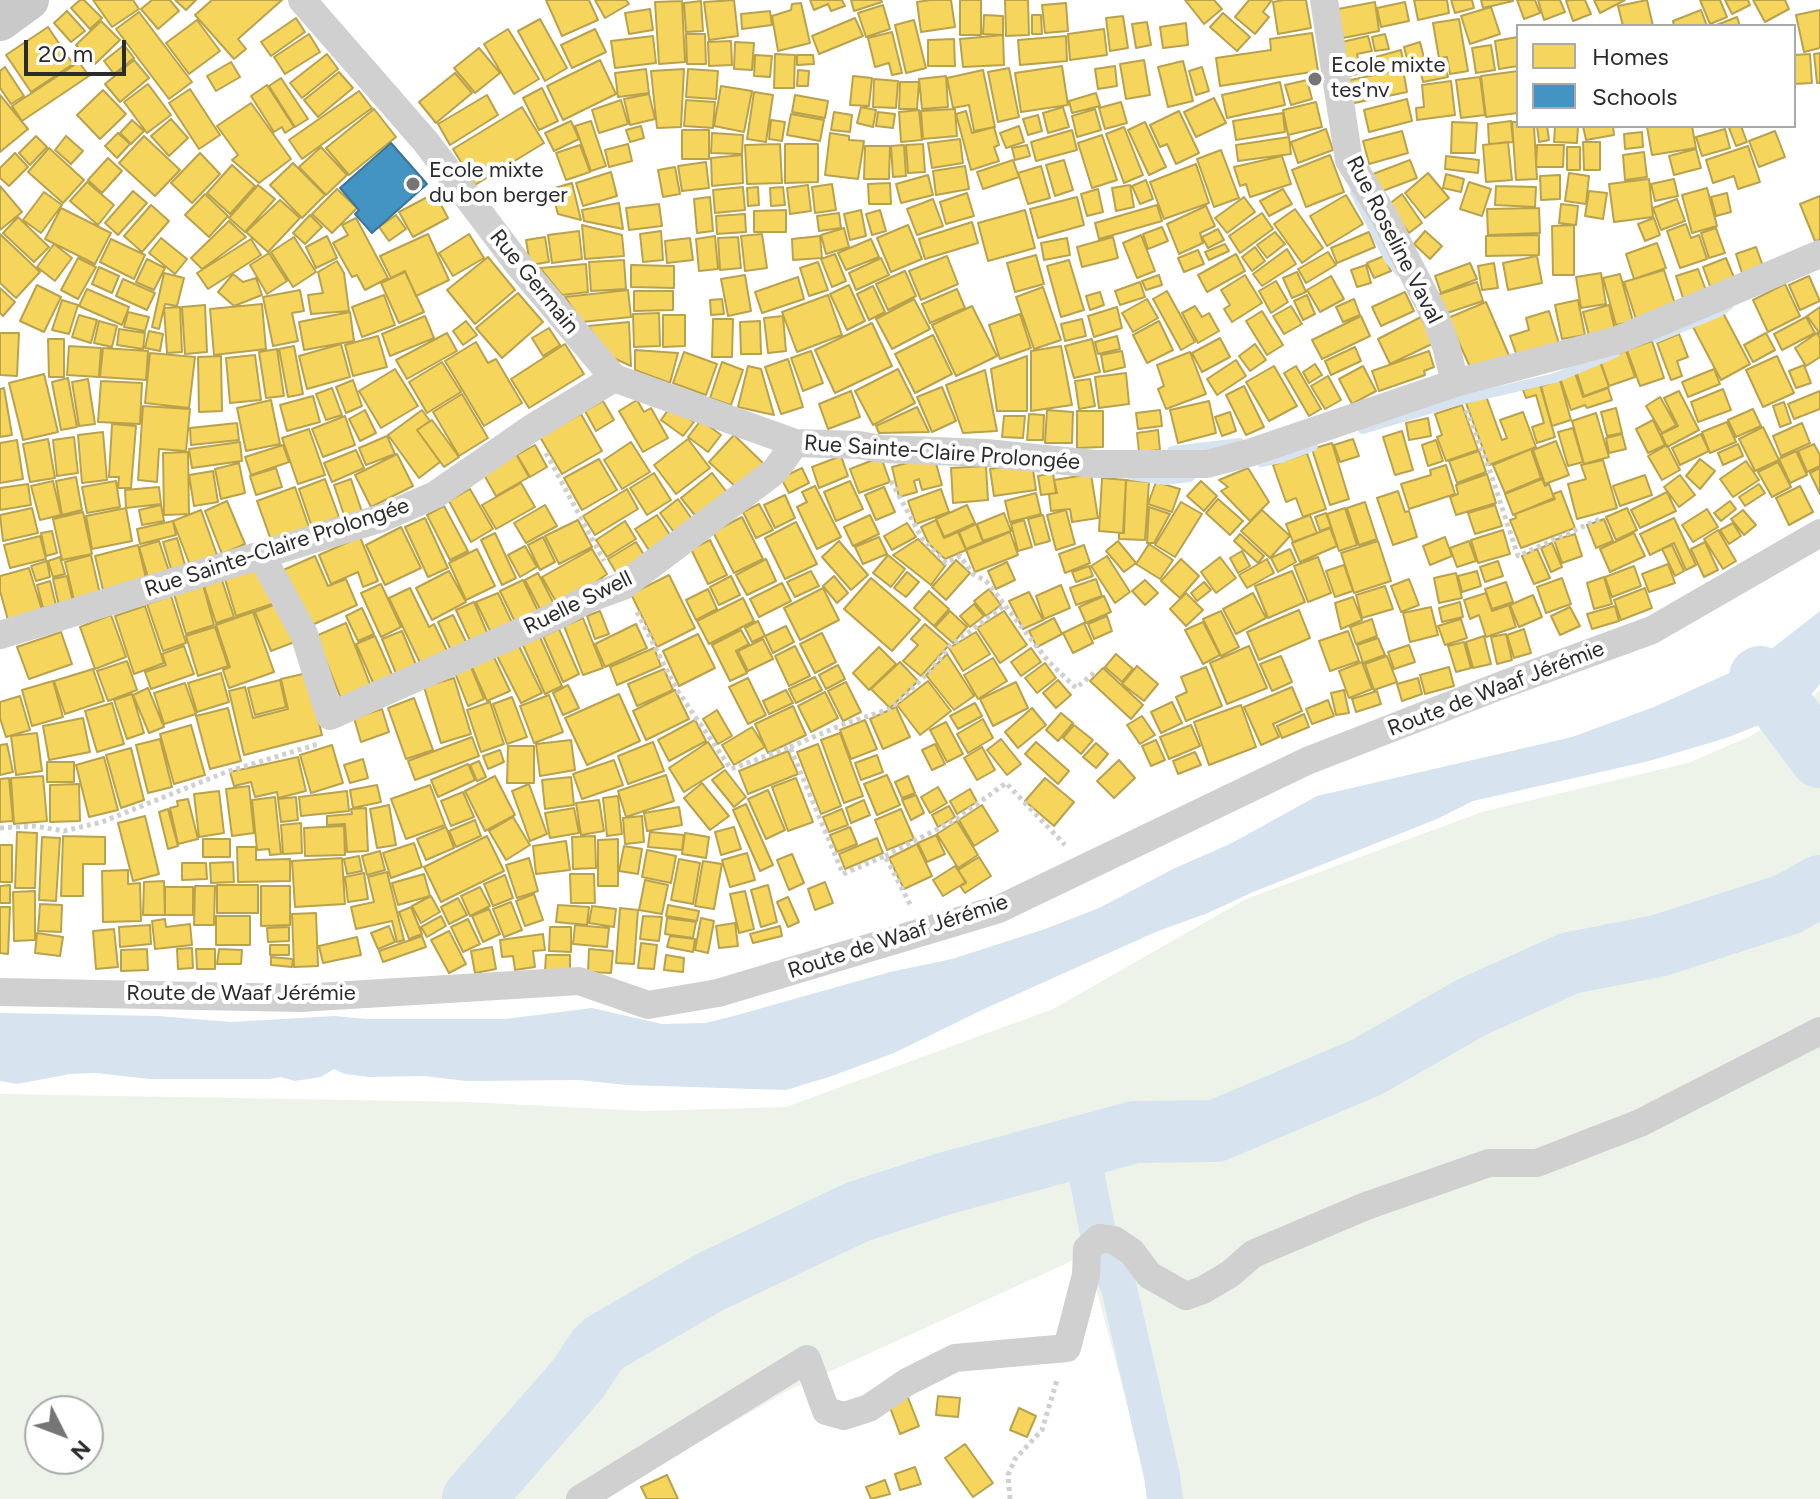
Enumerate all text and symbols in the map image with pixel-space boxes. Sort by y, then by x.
scale bar [28,24,130,74]
legend [1516,24,1796,128]
text: 20 m [38,39,93,68]
text: Homes [1592,42,1669,71]
place label: Ecole mixte tes'nv [1331,53,1446,104]
marker: Ecole mixte tes'nv [1306,70,1324,88]
text: Schools [1592,82,1677,111]
street label: Rue Roseline Vaval [1340,152,1448,328]
place label: Ecole mixte du bon berger [429,158,568,210]
marker: Ecole mixte du bon berger [404,175,422,193]
street label: Rue Germain [484,224,584,340]
street label: Rue Sainte-Claire Prolongée [803,430,1081,476]
street label: Rue Sainte-Claire Prolongée [141,493,413,603]
street label: Ruelle Swell [519,565,637,641]
street label: Route de Waaf Jérémie [1384,636,1608,742]
street label: Route de Waaf Jérémie [785,889,1011,985]
street label: Route de Waaf Jérémie [126,981,356,1007]
north arrow [24,1395,104,1475]
text: N [65,1435,96,1465]

